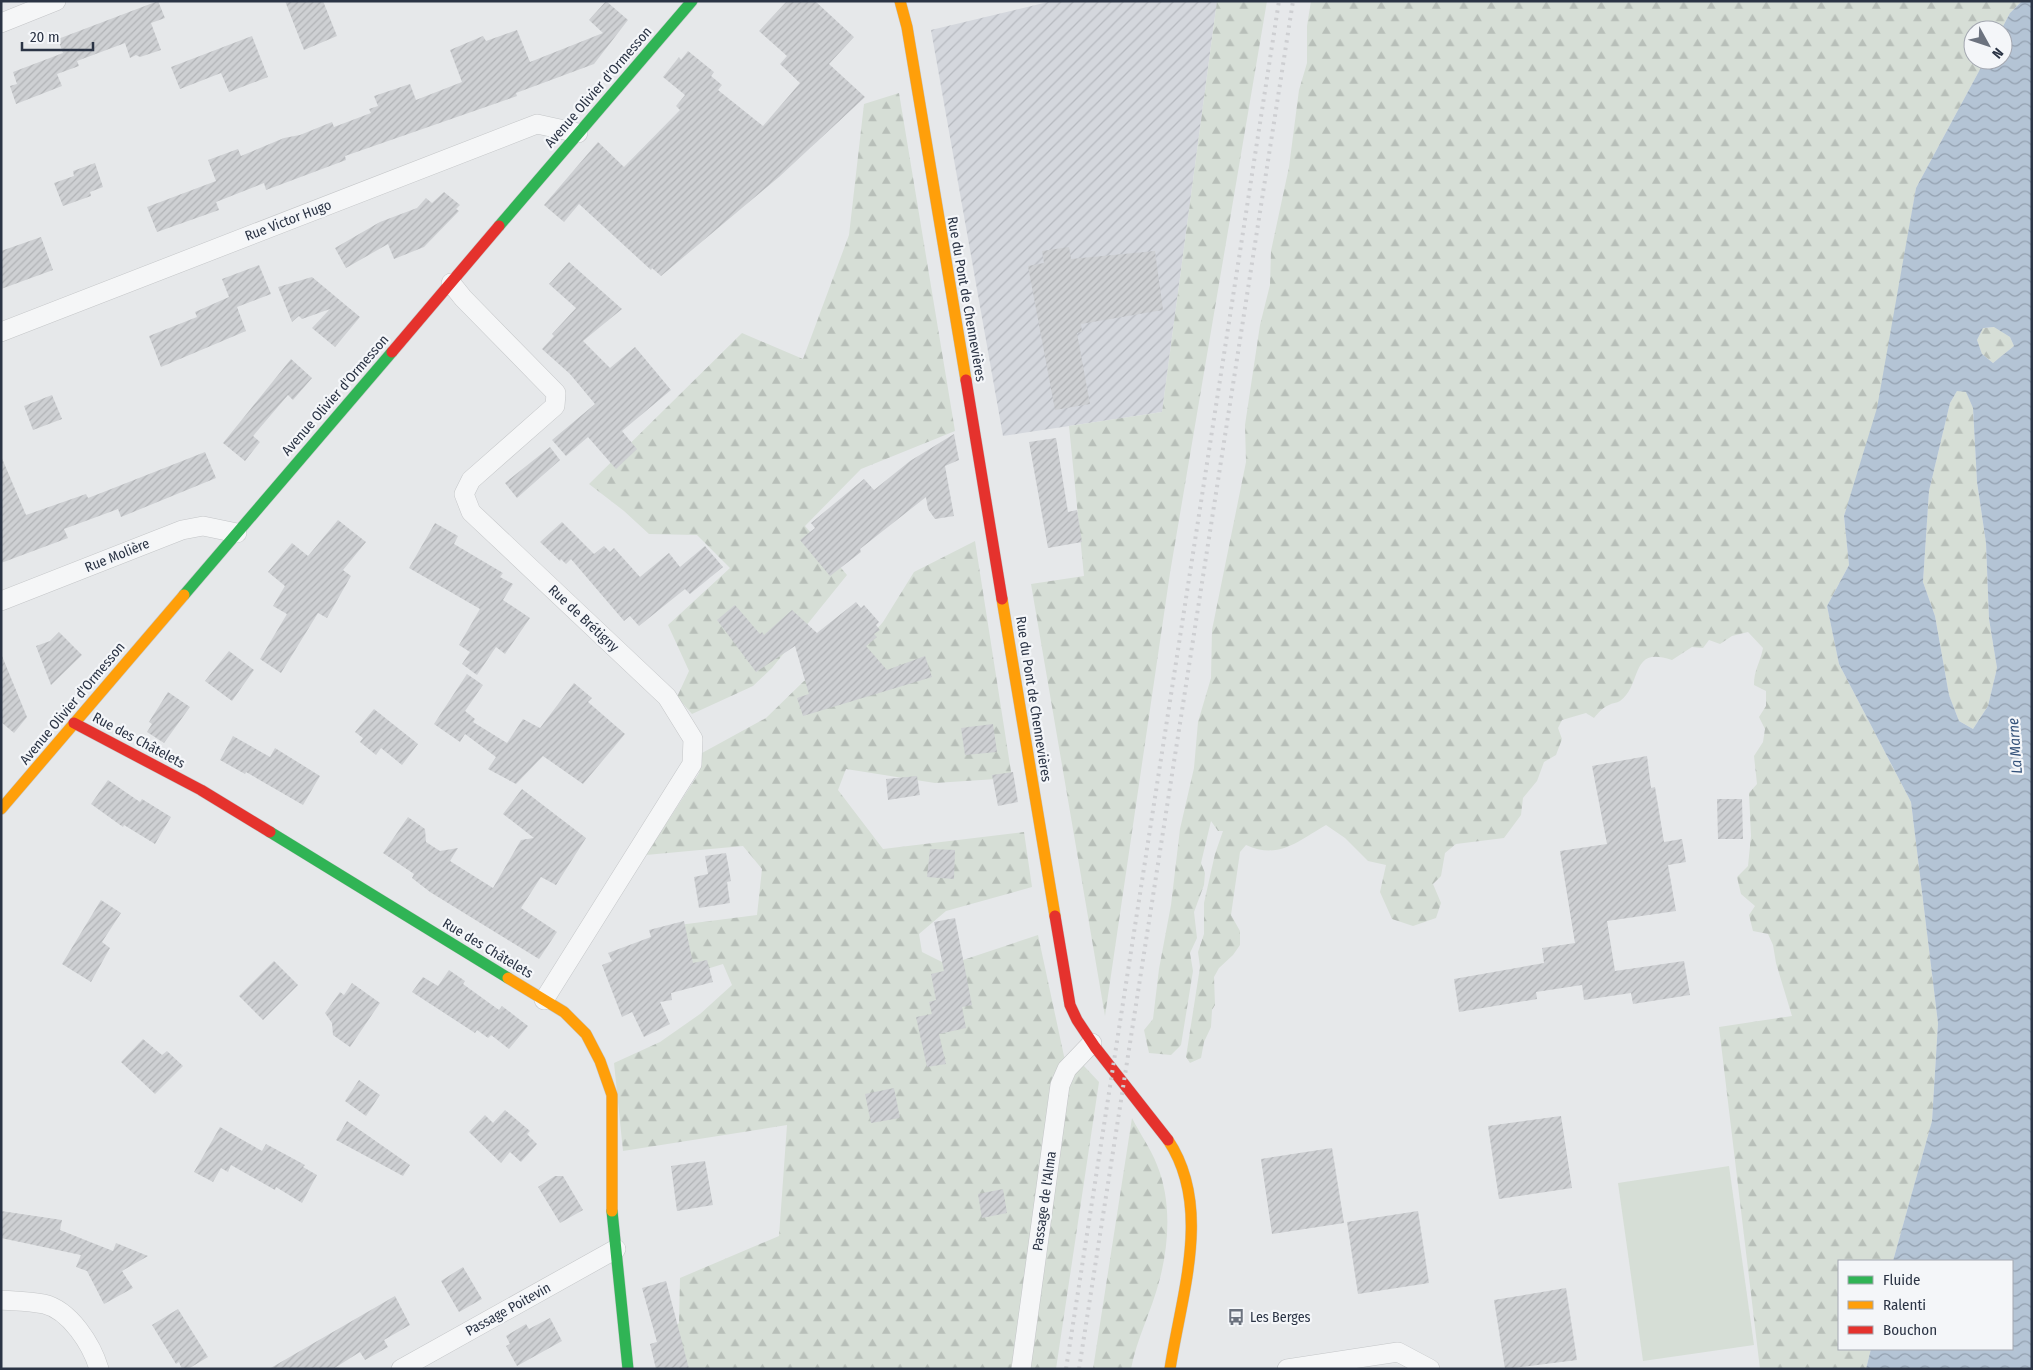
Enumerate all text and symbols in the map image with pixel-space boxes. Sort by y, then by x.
scale bar [22,20,94,52]
north arrow [1963,20,2013,70]
street label: Avenue Olivier d'Ormesson [541,23,655,151]
text: 20 m [30,28,60,46]
text: N [1988,44,2007,62]
street label: Rue Victor Hugo [243,196,334,245]
street label: Rue du Pont de Chennevières [944,215,989,383]
street label: Avenue Olivier d'Ormesson [278,331,392,459]
street label: Rue Molière [82,535,152,576]
street label: Rue de Brétigny [545,581,623,656]
street label: Rue du Pont de Chennevières [1012,615,1055,783]
street label: Avenue Olivier d'Ormesson [16,639,129,768]
street label: Rue des Châtelets [90,709,188,772]
water label: La Marne [2004,717,2026,775]
street label: Rue des Châtelets [439,915,536,982]
street label: Passage de l'Alma [1029,1150,1060,1252]
legend [1838,1260,2013,1350]
text: Fluide [1883,1271,1920,1289]
street label: Passage Poitevin [463,1279,554,1340]
text: Ralenti [1883,1296,1926,1314]
bus stop icon: Les Berges [1226,1307,1246,1327]
place label: Les Berges [1250,1309,1311,1326]
text: Bouchon [1883,1321,1937,1339]

